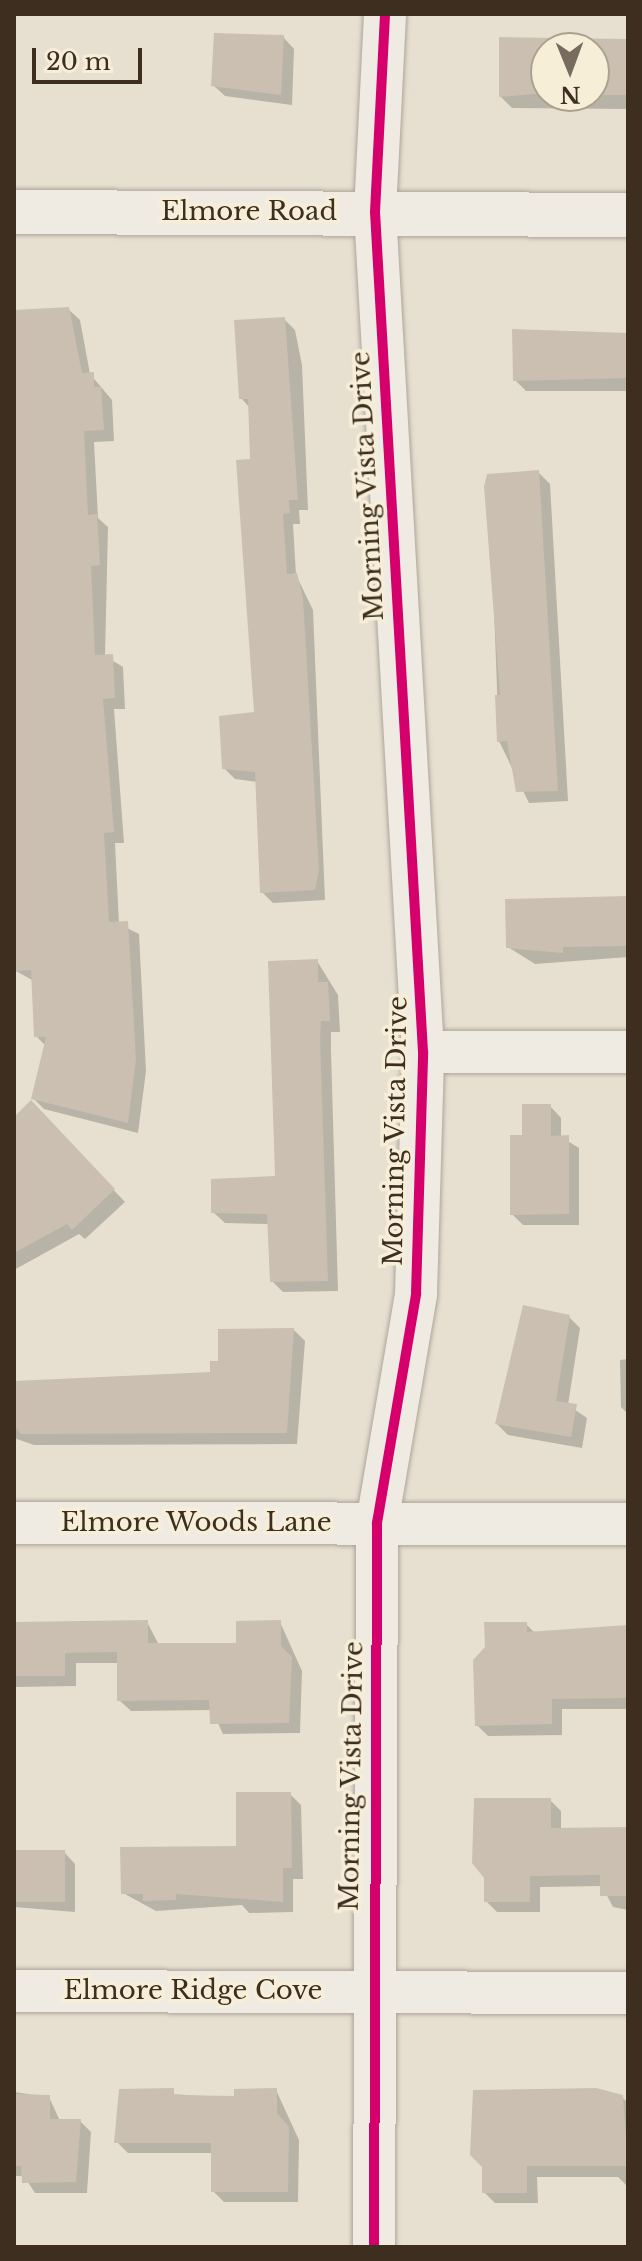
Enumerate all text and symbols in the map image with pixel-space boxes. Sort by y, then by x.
scale bar [36,32,146,82]
north arrow [530,32,610,112]
text: 20 m [46,47,111,76]
text: N [560,81,581,108]
street label: Elmore Road [161,196,337,228]
street label: Morning Vista Drive [345,350,391,622]
street label: Morning Vista Drive [378,995,414,1267]
street label: Elmore Woods Lane [60,1507,332,1539]
street label: Morning Vista Drive [334,1640,370,1912]
street label: Elmore Ridge Cove [64,1975,322,2007]

